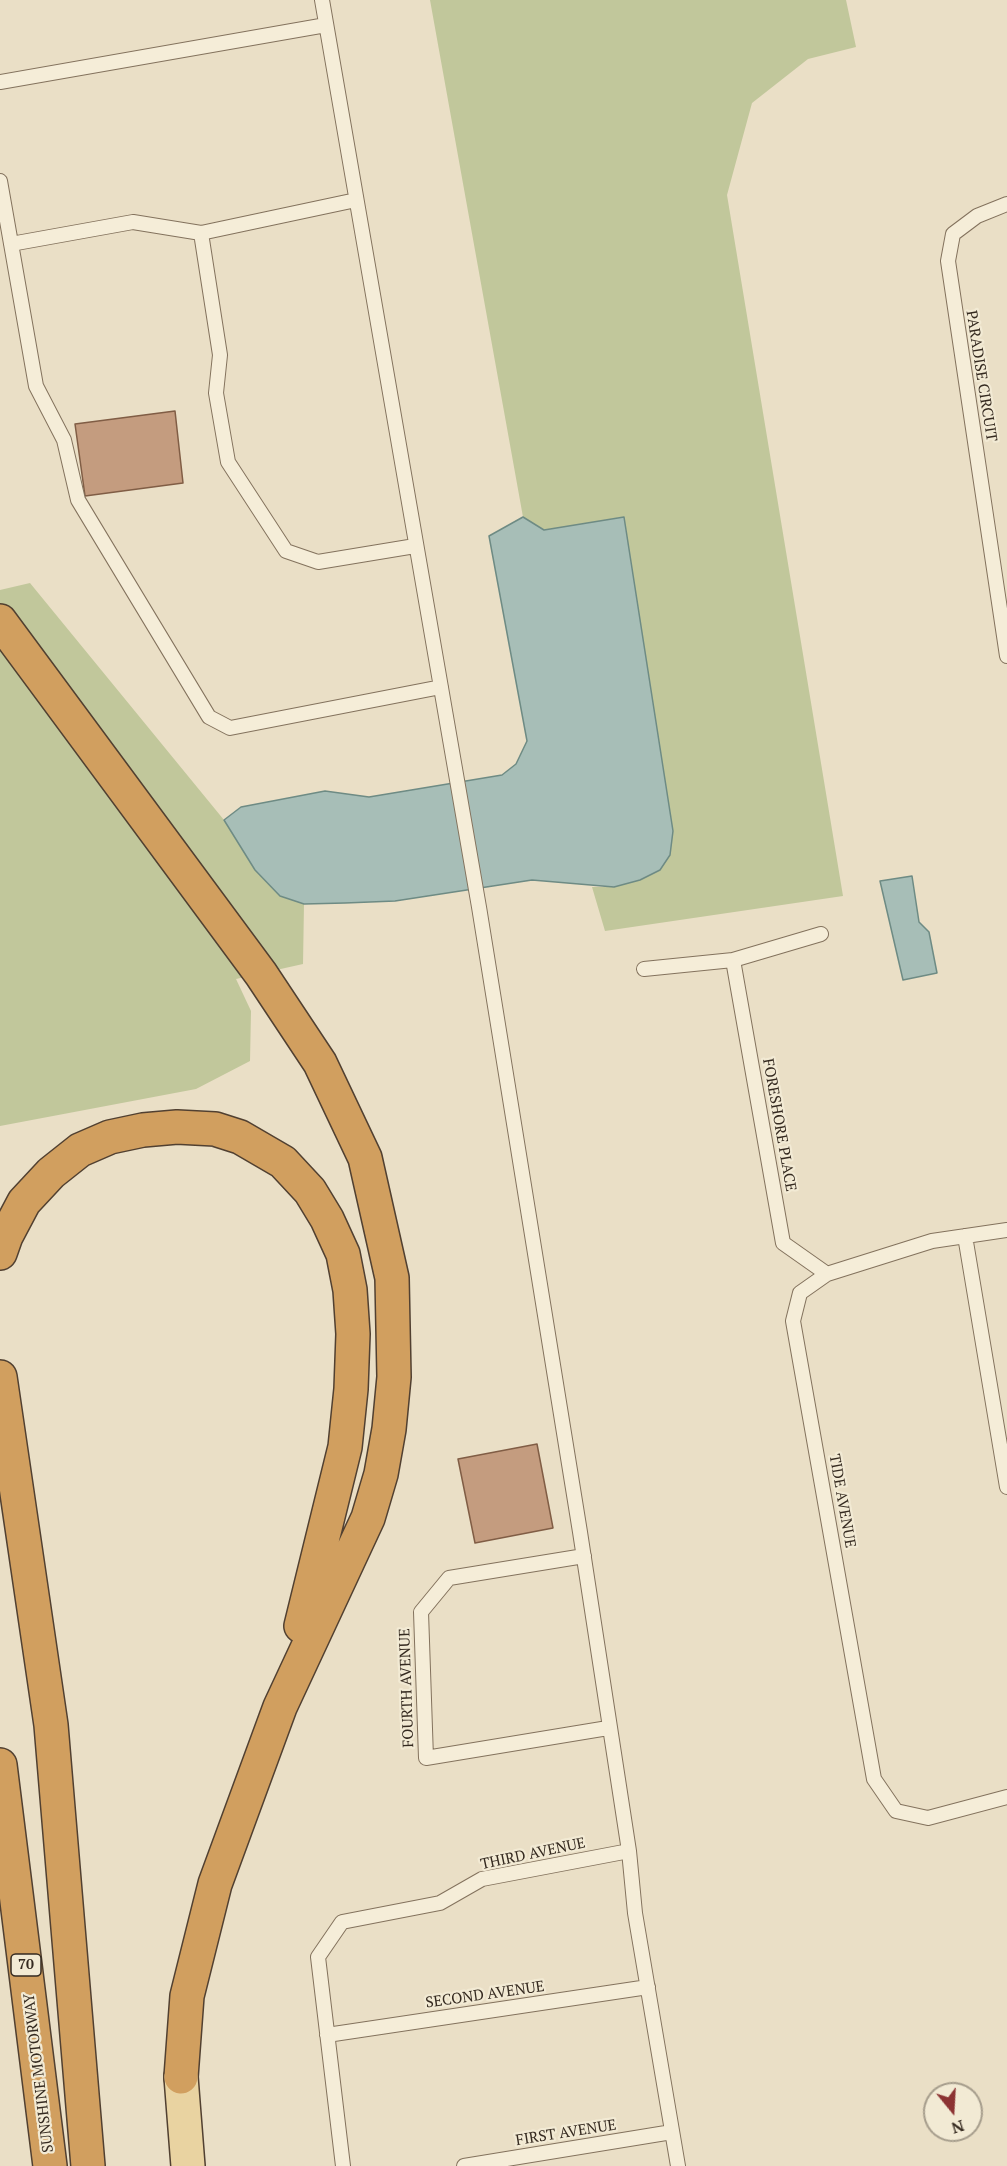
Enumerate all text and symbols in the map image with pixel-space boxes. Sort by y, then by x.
street label: PARADISE CIRCUIT [962,309,1000,443]
street label: FORESHORE PLACE [758,1057,800,1193]
street label: TIDE AVENUE [825,1453,859,1549]
street label: FOURTH AVENUE [396,1628,418,1748]
street label: THIRD AVENUE [479,1834,587,1874]
road number: 70 [11,1954,41,1976]
street label: SECOND AVENUE [424,1978,546,2012]
street label: SUNSHINE MOTORWAY [20,1992,58,2154]
north arrow [923,2082,983,2142]
text: N [949,2115,967,2140]
street label: FIRST AVENUE [514,2116,618,2150]

